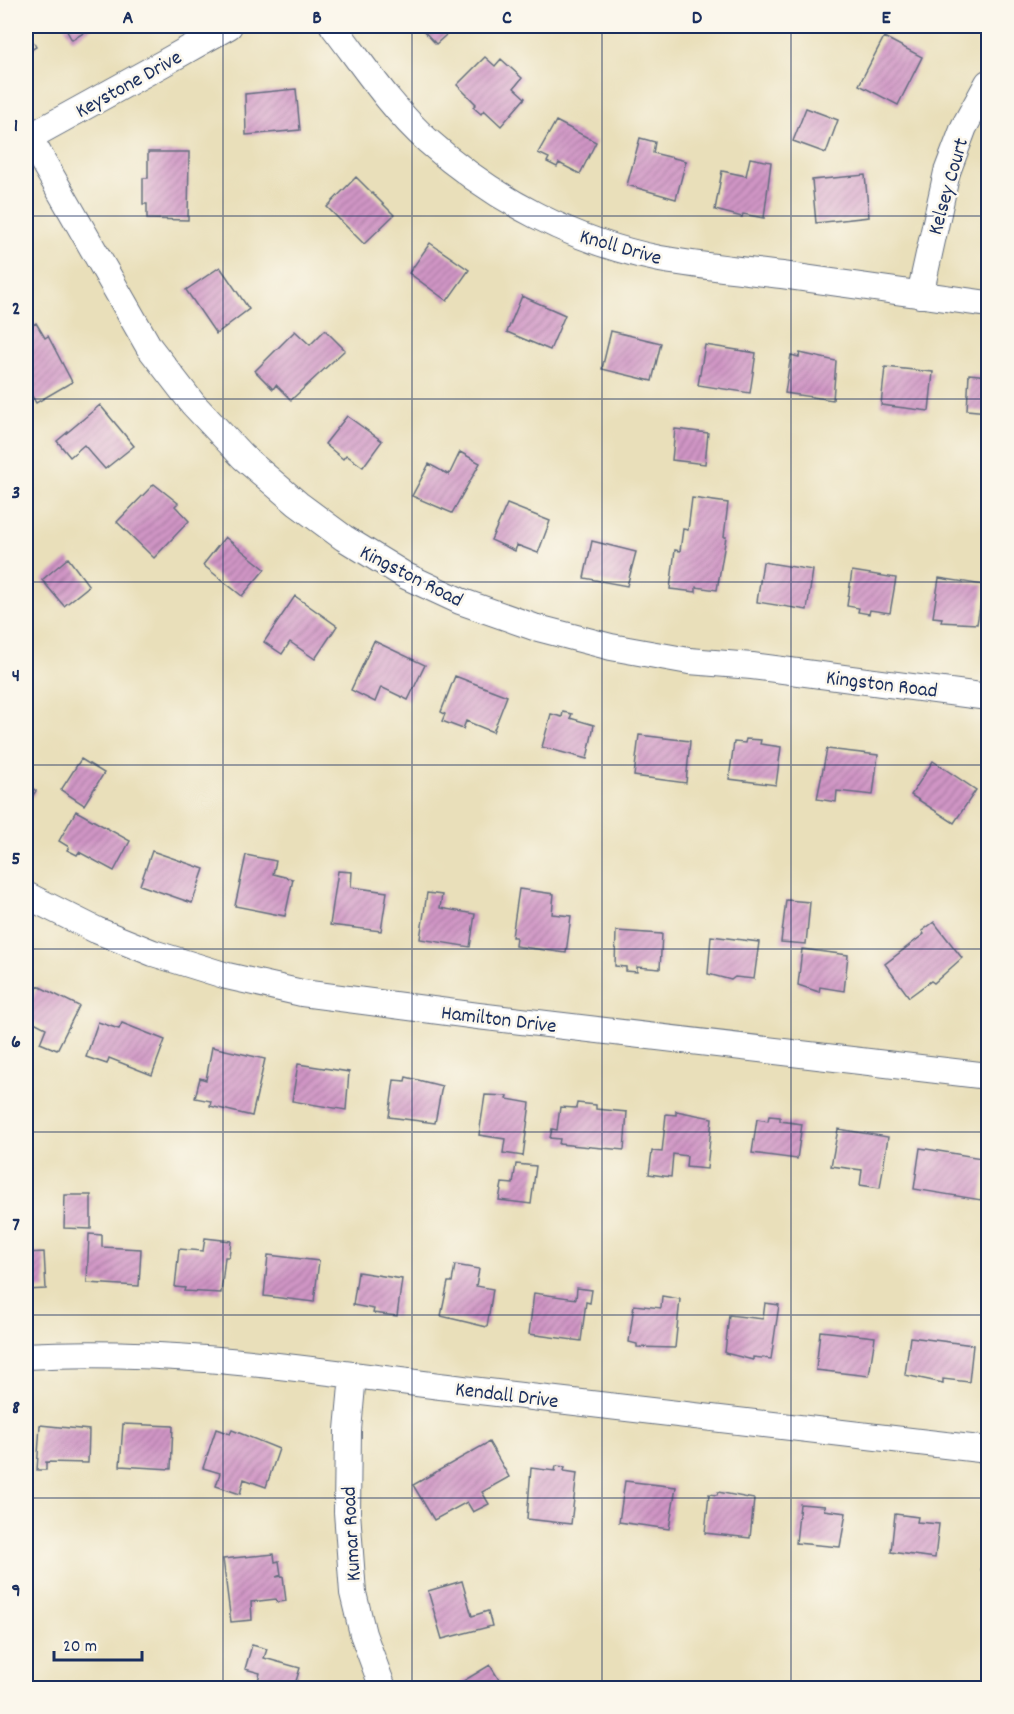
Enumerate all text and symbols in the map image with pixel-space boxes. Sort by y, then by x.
text: A [123,5,134,33]
text: B [312,5,322,33]
text: C [502,5,512,33]
text: D [692,5,703,33]
text: E [881,5,891,33]
street label: Keystone Drive [71,44,188,127]
text: 1 [14,113,18,141]
street label: Kelsey Court [922,135,978,239]
street label: Knoll Drive [576,223,665,275]
text: 2 [12,296,20,324]
text: 3 [12,480,20,508]
street label: Kingston Road [354,539,467,617]
text: 4 [12,663,20,691]
street label: Kingston Road [824,664,939,708]
text: 5 [11,846,21,874]
street label: Hamilton Drive [439,999,558,1043]
text: 6 [11,1029,21,1057]
text: 7 [12,1212,20,1240]
street label: Kendall Drive [453,1376,560,1418]
text: 8 [12,1395,20,1423]
street label: Kumar Road [336,1486,370,1582]
text: 9 [11,1578,21,1606]
scale bar [54,1624,142,1662]
text: 20 m [63,1635,97,1660]

